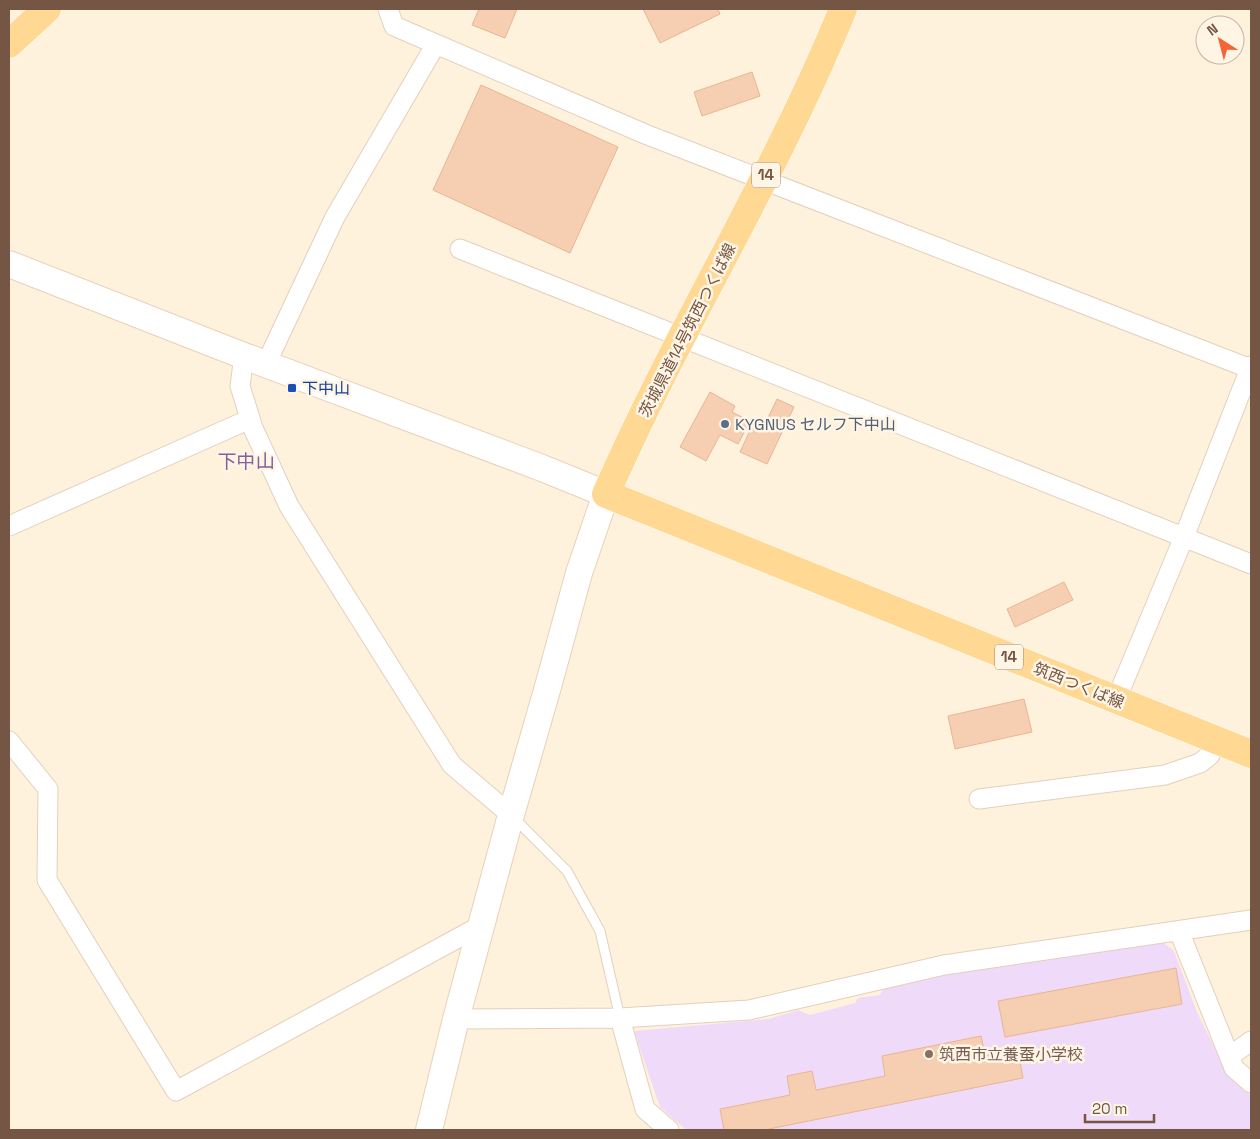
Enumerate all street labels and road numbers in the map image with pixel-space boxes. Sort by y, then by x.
road number: 14 [752,162,780,188]
street label: 茨城県道14号筑西つくば線 [634,240,741,421]
road number: 14 [995,644,1023,670]
street label: 筑西つくば線 [1030,658,1127,713]

